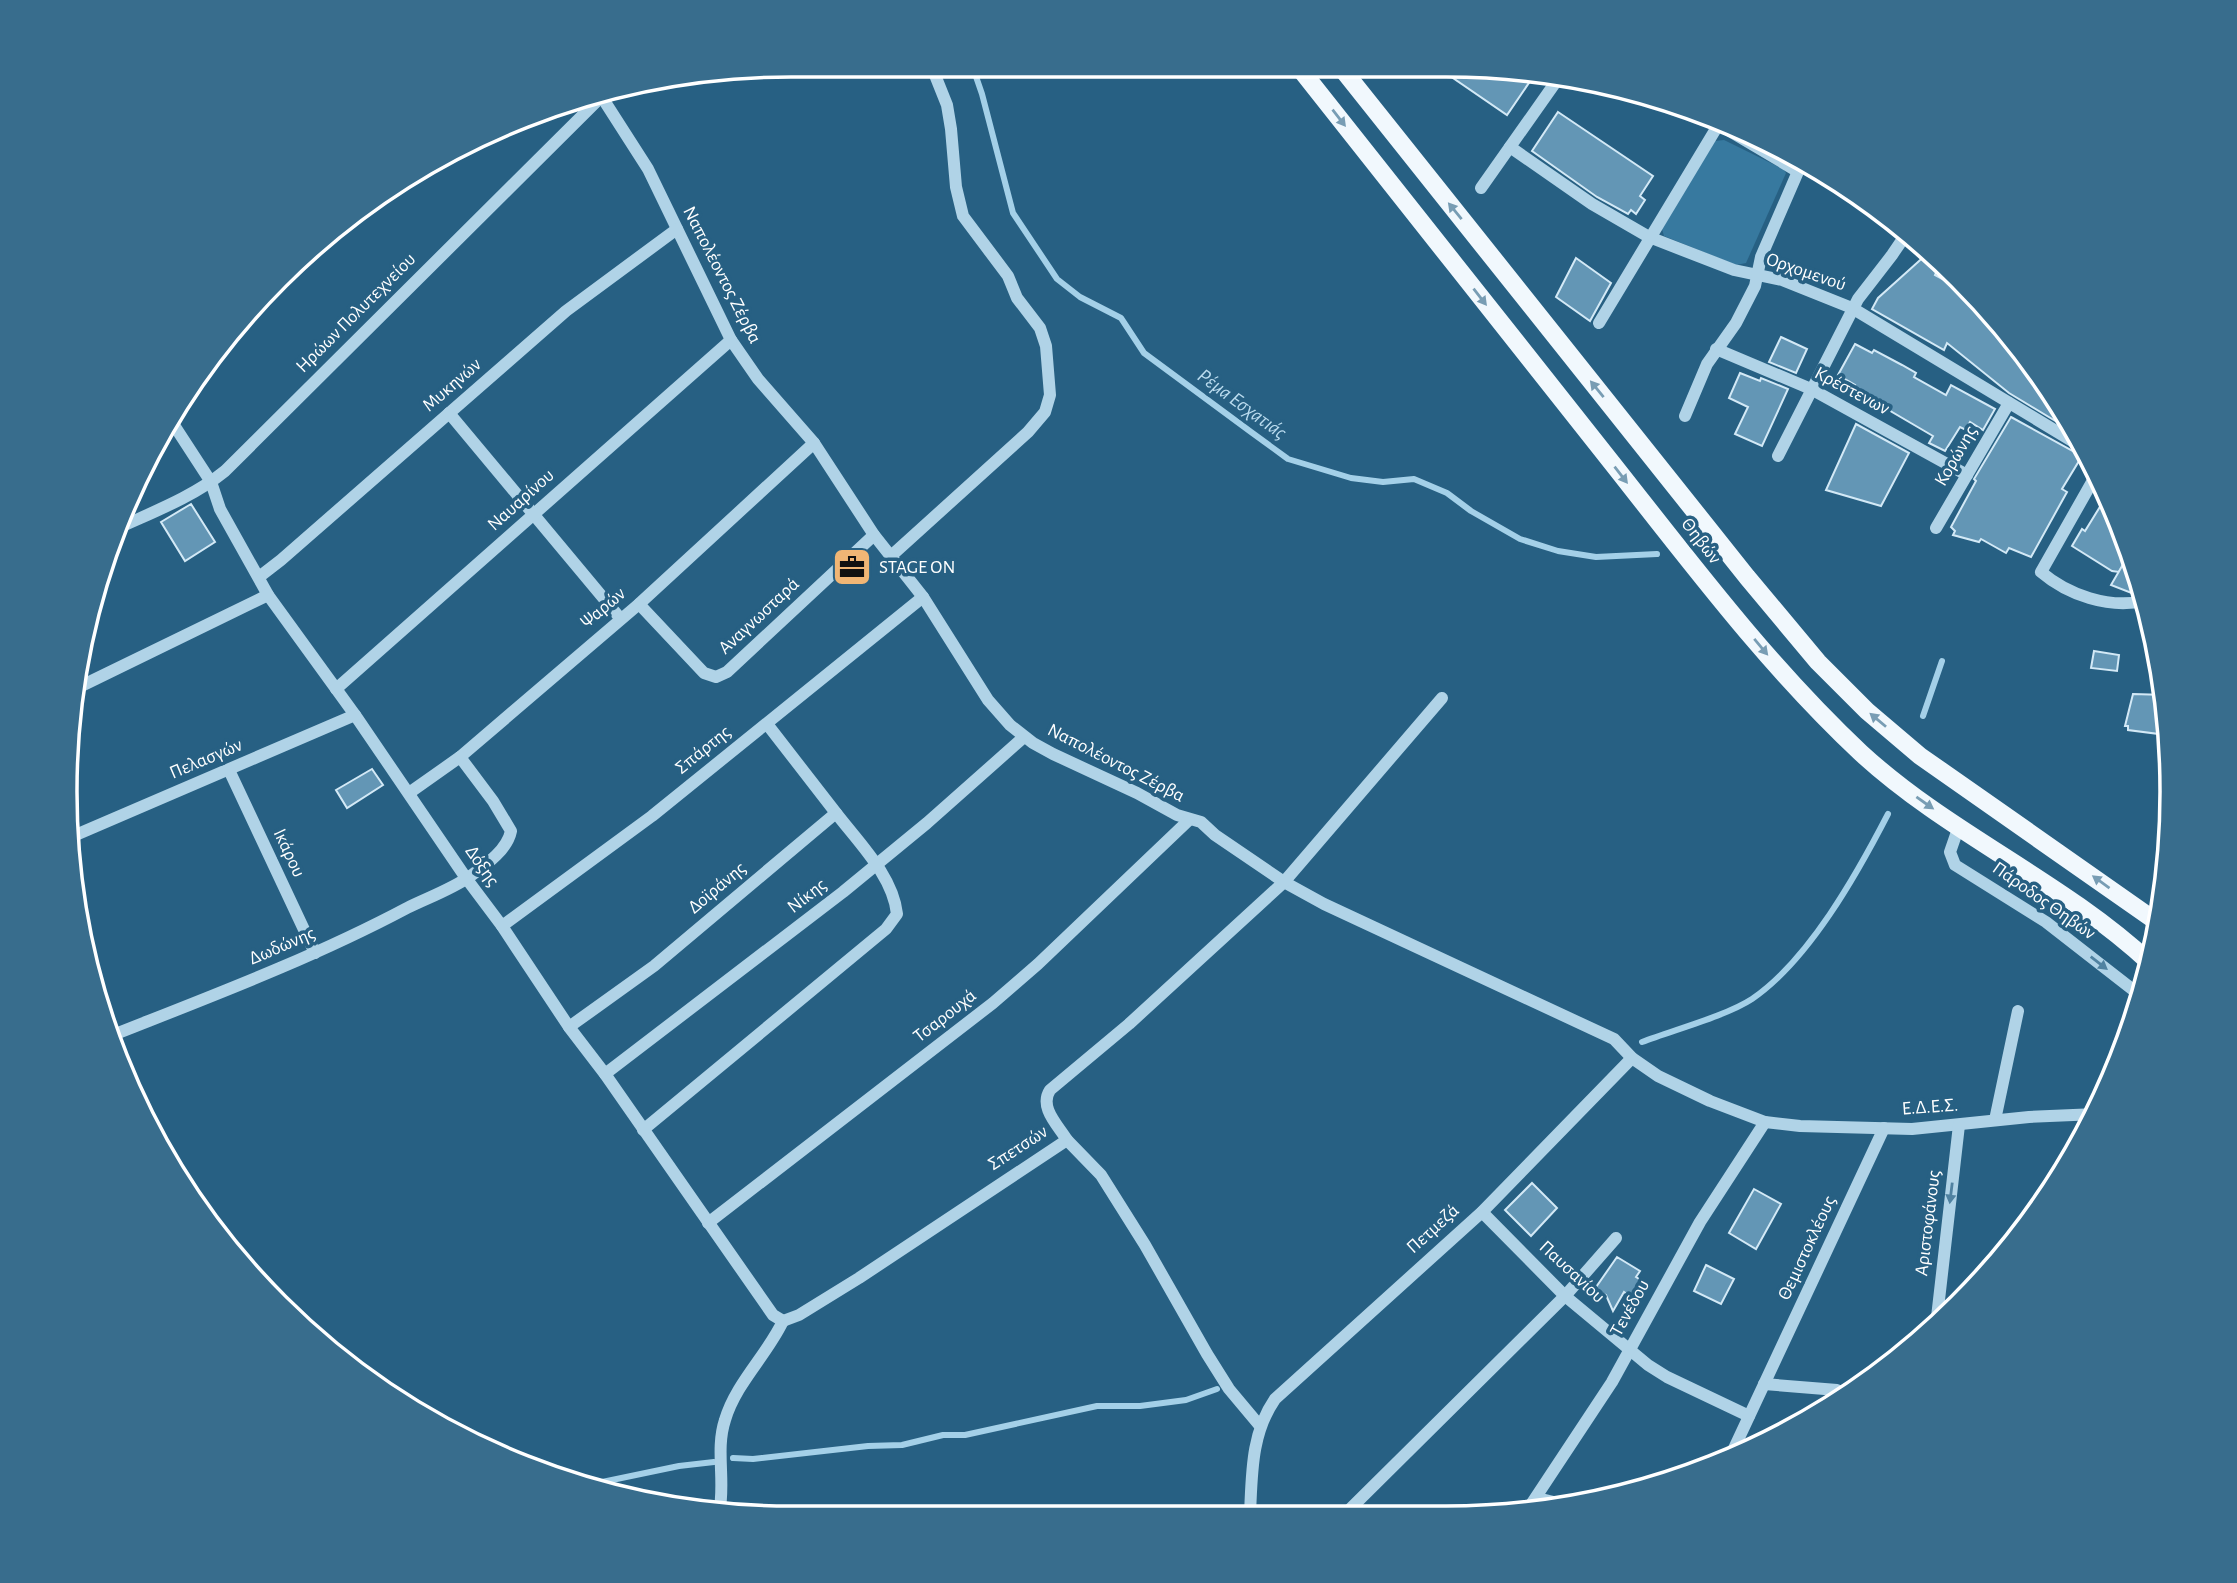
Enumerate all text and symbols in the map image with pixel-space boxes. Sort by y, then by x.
one-way arrow [1331,110,1346,127]
street label: Ναπολέοντος Ζέρβα [679,203,765,347]
one-way arrow [1448,203,1463,221]
street label: Ορχομενού [1764,249,1848,295]
street label: Ηρώων Πολυτεχνείου [293,250,419,376]
one-way arrow [1473,287,1488,305]
street label: Μυκηνών [419,355,485,415]
street label: Κρέστενων [1811,363,1893,419]
water label: Ρέμα Εσχατιάς [1193,365,1291,444]
one-way arrow [1590,381,1605,399]
street label: Κορώνης [1931,423,1981,489]
one-way arrow [1614,465,1629,483]
street label: Ναυαρίνου [484,466,558,534]
street label: Θηβών [1677,515,1725,567]
office icon: STAGE ON [831,546,873,588]
place label: STAGE ON [879,558,955,577]
street label: Αναγνωσταρά [715,574,803,658]
street label: Ψαρών [577,584,629,632]
one-way arrow [1753,637,1768,655]
one-way arrow [1869,713,1886,728]
street label: Ναπολέοντος Ζέρβα [1044,720,1188,806]
street label: Σπάρτης [672,722,734,778]
street label: Πελασγών [167,735,245,783]
one-way arrow [1916,796,1934,810]
street label: Ικάρου [270,826,308,880]
street label: Δόξης [461,842,503,890]
street label: Δοϊράνης [685,859,749,917]
street label: Πάροδος Θηβών [1989,859,2099,943]
street label: Νίκης [784,875,830,917]
one-way arrow [2092,876,2110,890]
street label: Δωδώνης [246,924,318,968]
one-way arrow [2089,956,2107,971]
street label: Τσαρουχά [910,986,980,1046]
street label: Ε.Δ.Ε.Σ. [1901,1096,1959,1118]
street label: Σπετσών [985,1122,1051,1174]
street label: Αριστοφάνους [1912,1169,1944,1277]
one-way arrow [1946,1182,1957,1204]
street label: Θεμιστοκλέους [1775,1193,1839,1303]
street label: Πετμεζά [1403,1201,1463,1257]
street label: Παυσανίου [1536,1237,1608,1307]
street label: Τενέδου [1607,1277,1653,1339]

